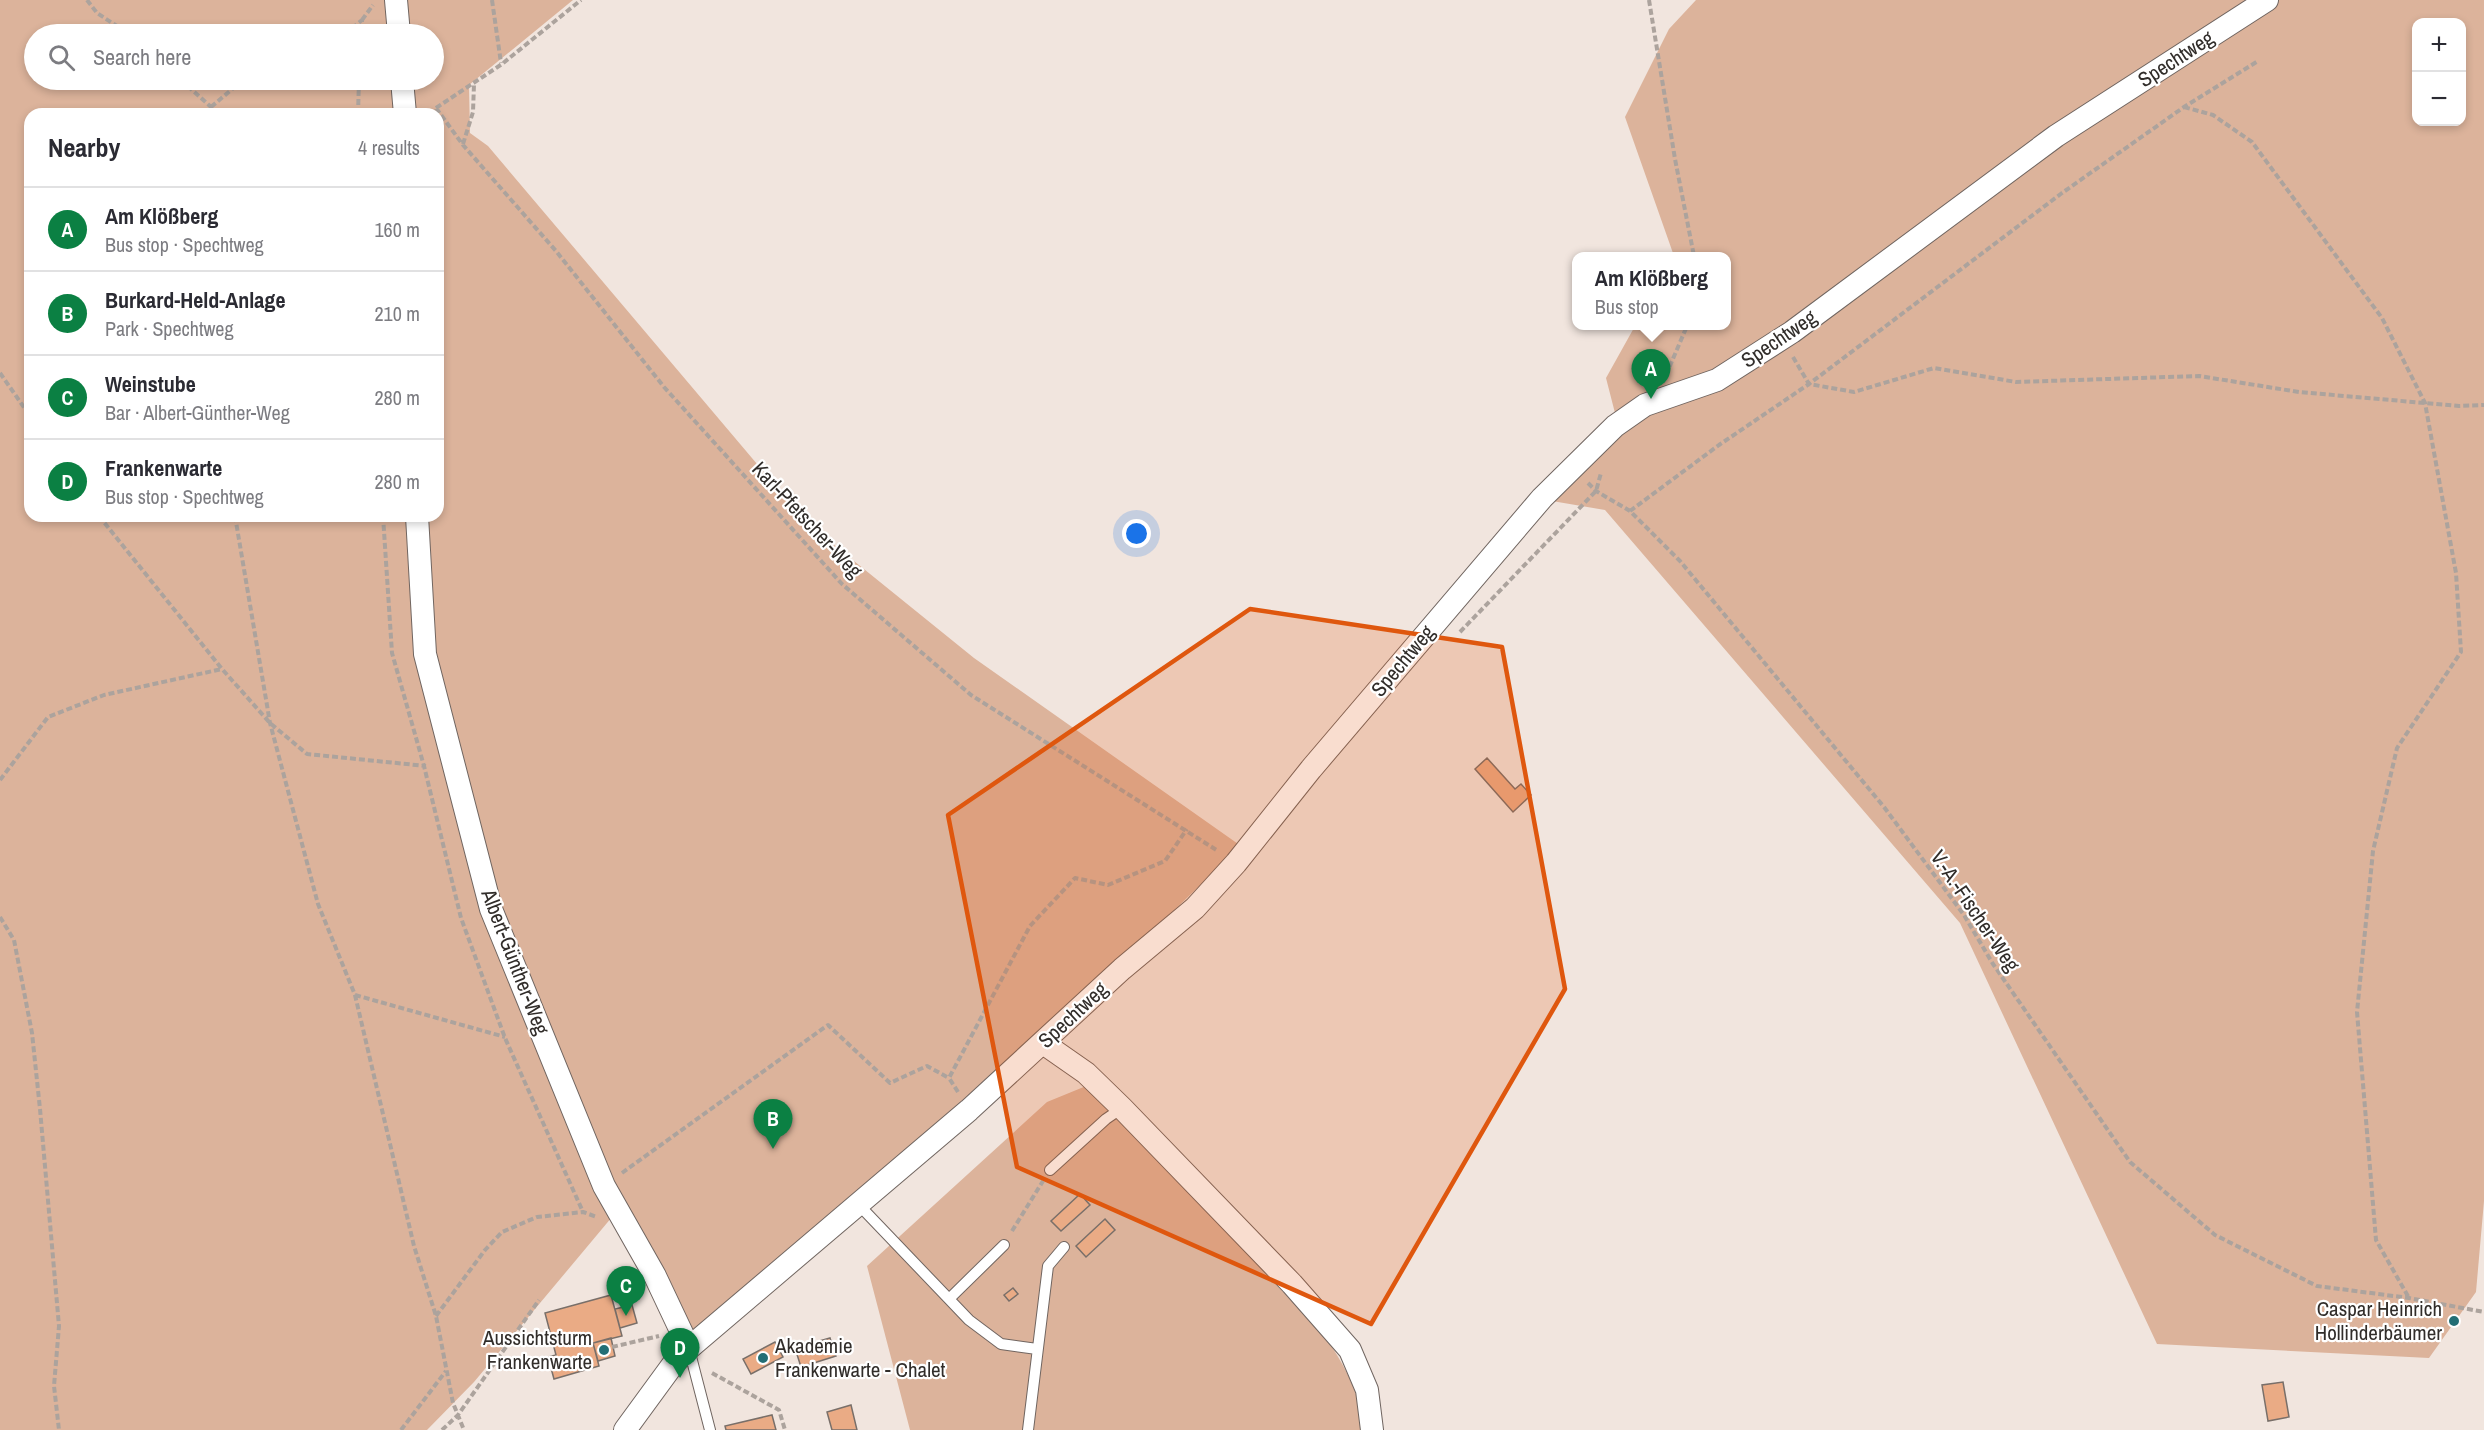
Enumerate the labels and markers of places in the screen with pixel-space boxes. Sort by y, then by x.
pin: A [1632,350,1670,399]
pin: B [754,1100,792,1149]
pin: C [606,1266,646,1316]
place label: Caspar Heinrich Hollinderbäumer [2315,1294,2442,1347]
marker: Caspar Heinrich Hollinderbäumer [2447,1314,2461,1328]
place label: Aussichtsturm Frankenwarte [482,1323,592,1376]
pin: D [660,1328,700,1378]
place label: Akademie Frankenwarte - Chalet [774,1331,946,1384]
marker: Aussichtsturm Frankenwarte [597,1343,611,1357]
marker: Akademie Frankenwarte - Chalet [756,1351,770,1365]

